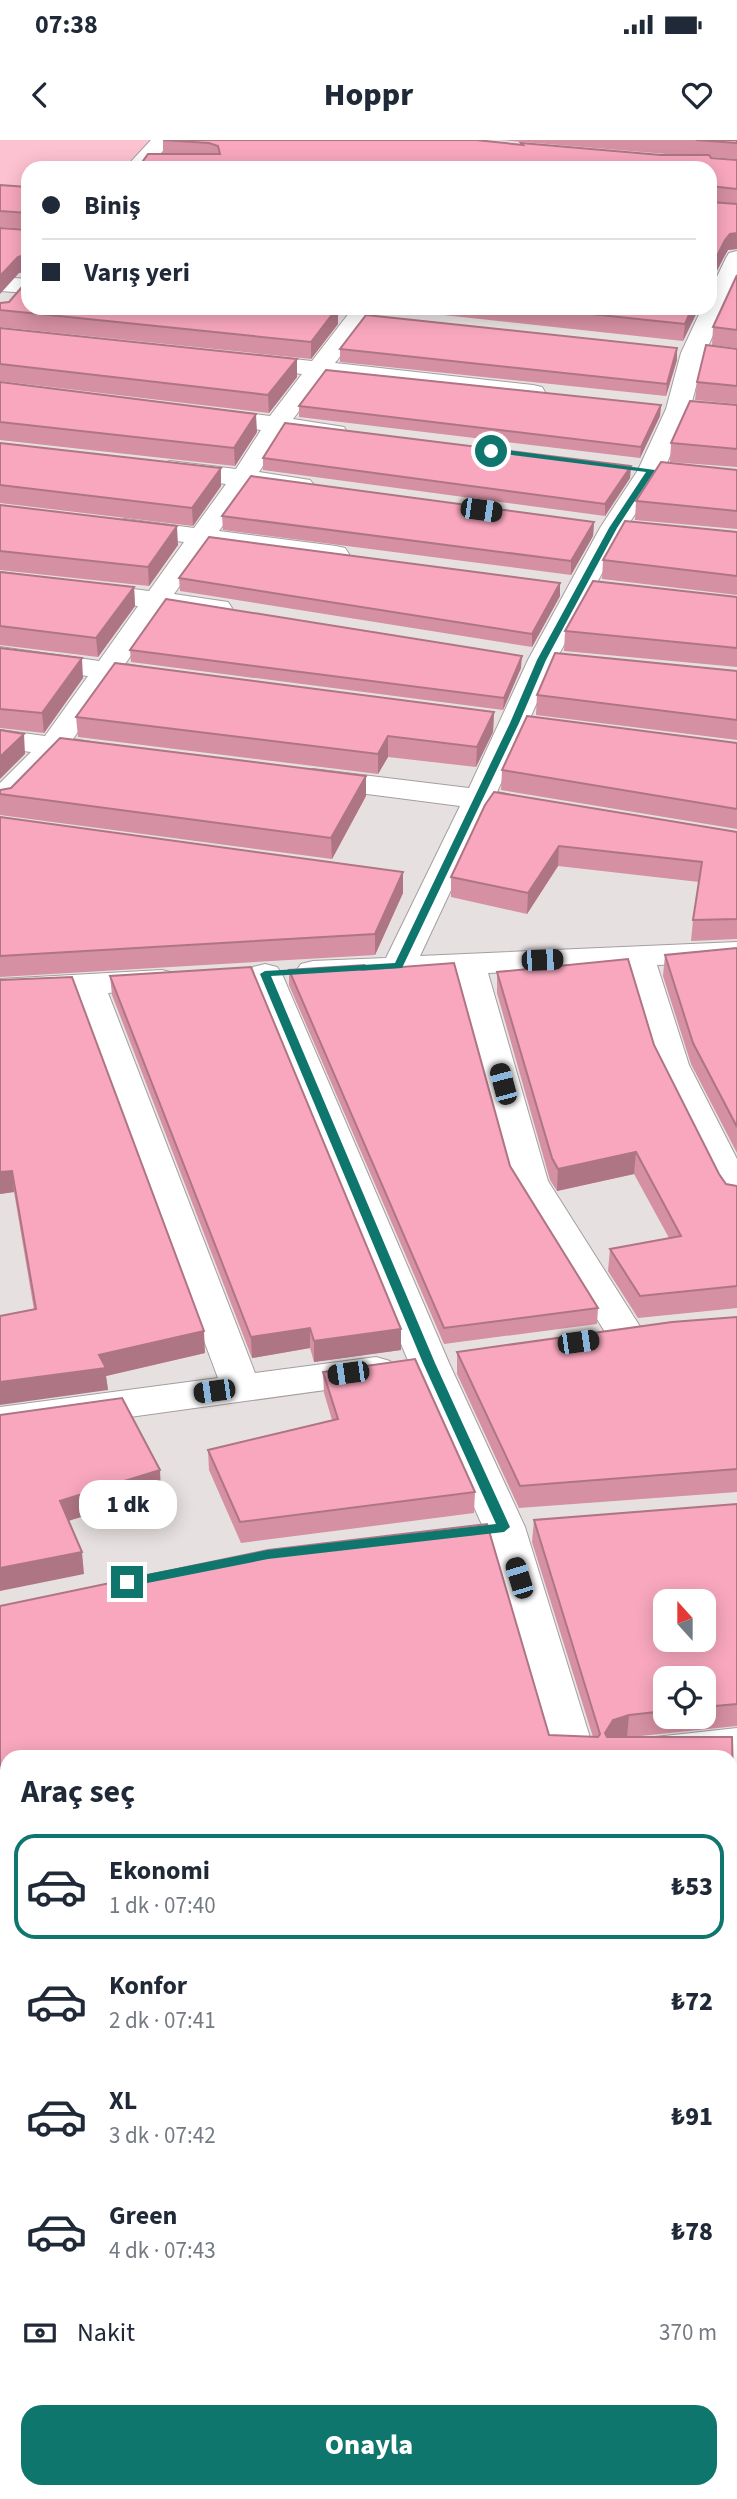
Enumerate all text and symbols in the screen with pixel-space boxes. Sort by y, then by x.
text: 07:38 [35,6,98,43]
text: Hoppr [324,72,413,118]
icon: back [21,76,59,114]
icon: heart [678,76,716,114]
text: Biniş [84,187,140,224]
text: Varış yeri [84,254,190,291]
route start [475,435,507,467]
car [459,497,504,523]
car [521,949,564,971]
car [488,1061,519,1107]
car [556,1329,601,1355]
car [326,1360,371,1386]
car [192,1378,237,1404]
callout: 1 dk [78,1480,176,1530]
text: 1 dk [107,1488,149,1521]
car [503,1555,536,1601]
route end [111,1566,143,1598]
north arrow [653,1589,716,1652]
map controls [653,1589,716,1729]
button: locate [653,1666,716,1729]
text: Araç seç [21,1769,135,1815]
text: Ekonomi [109,1852,210,1889]
icon: car [25,1855,88,1918]
text: ₺53 [671,1868,713,1905]
text: 1 dk · 07:40 [109,1889,216,1922]
text: Konfor [109,1967,187,2004]
icon: car [25,1970,88,2033]
text: ₺72 [671,1983,713,2020]
text: 2 dk · 07:41 [109,2004,216,2037]
text: XL [109,2082,137,2119]
icon: car [25,2085,88,2148]
text: ₺91 [671,2098,713,2135]
text: 3 dk · 07:42 [109,2119,216,2152]
text: Green [109,2197,177,2234]
icon: car [25,2200,88,2263]
text: ₺78 [671,2213,713,2250]
text: 4 dk · 07:43 [109,2234,216,2267]
icon: cash [21,2314,59,2352]
text: Nakit [77,2314,135,2351]
text: 370 m [659,2316,717,2349]
button: Onayla [21,2405,717,2485]

